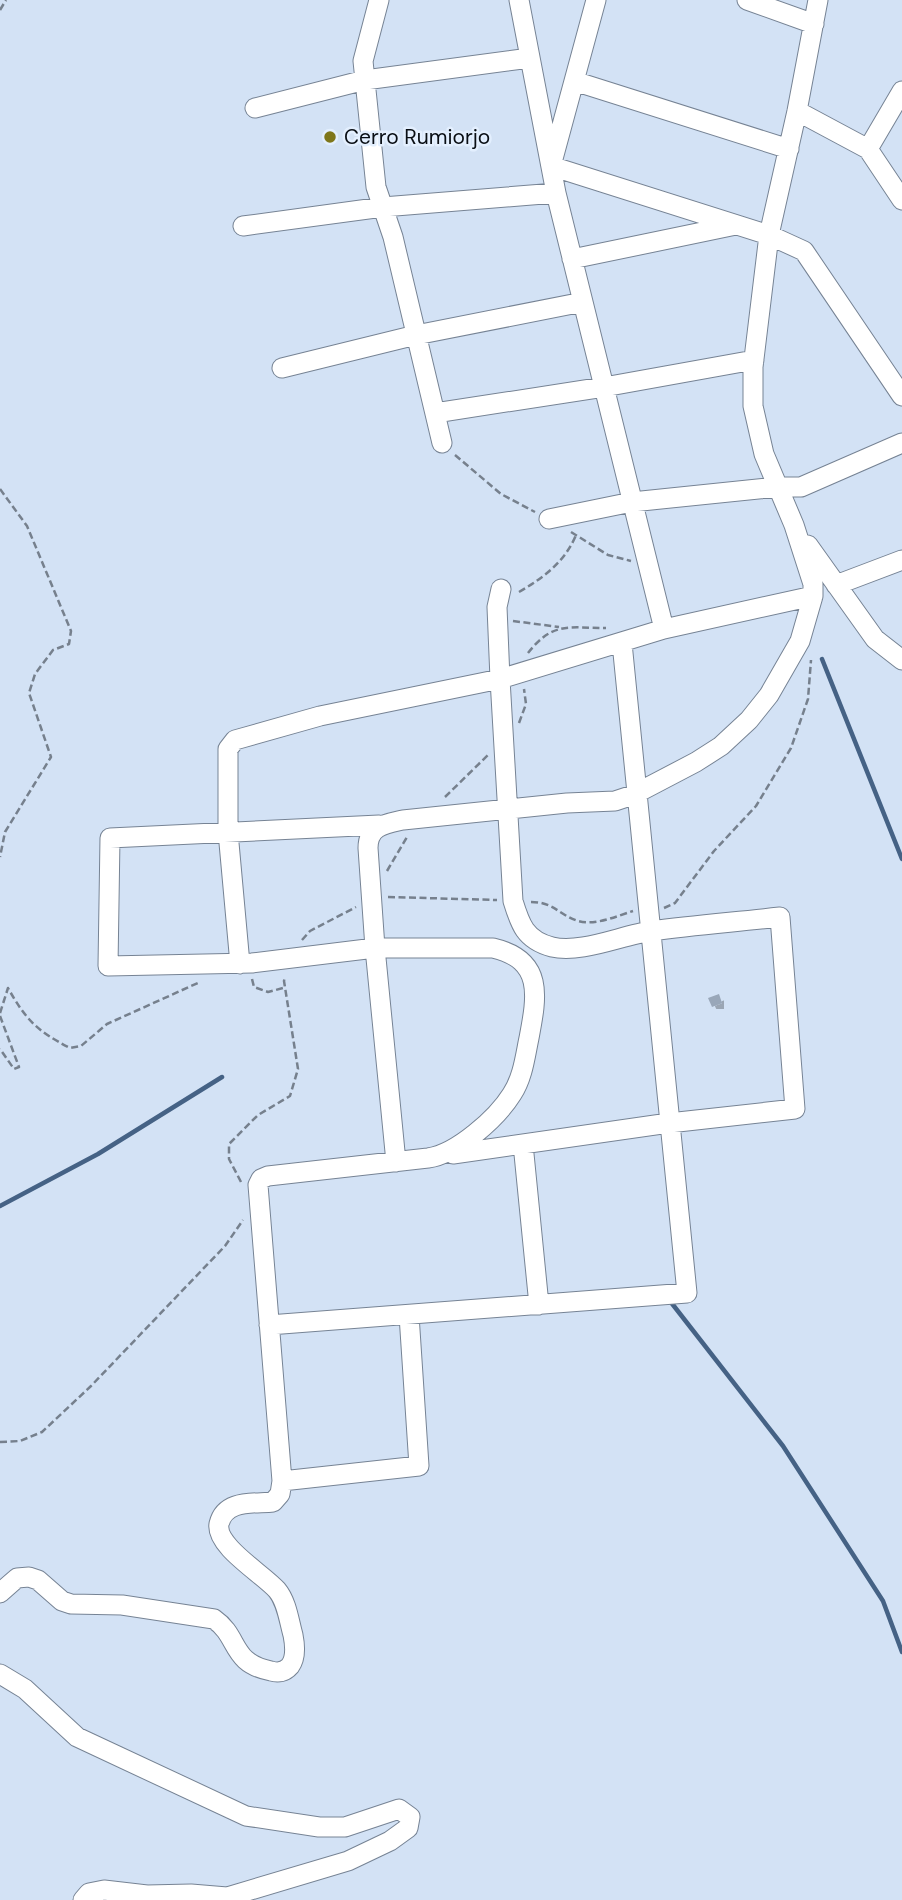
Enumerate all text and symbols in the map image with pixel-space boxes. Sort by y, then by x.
place label: Cerro Rumiorjo [344,123,490,151]
marker: Cerro Rumiorjo [322,129,338,145]

